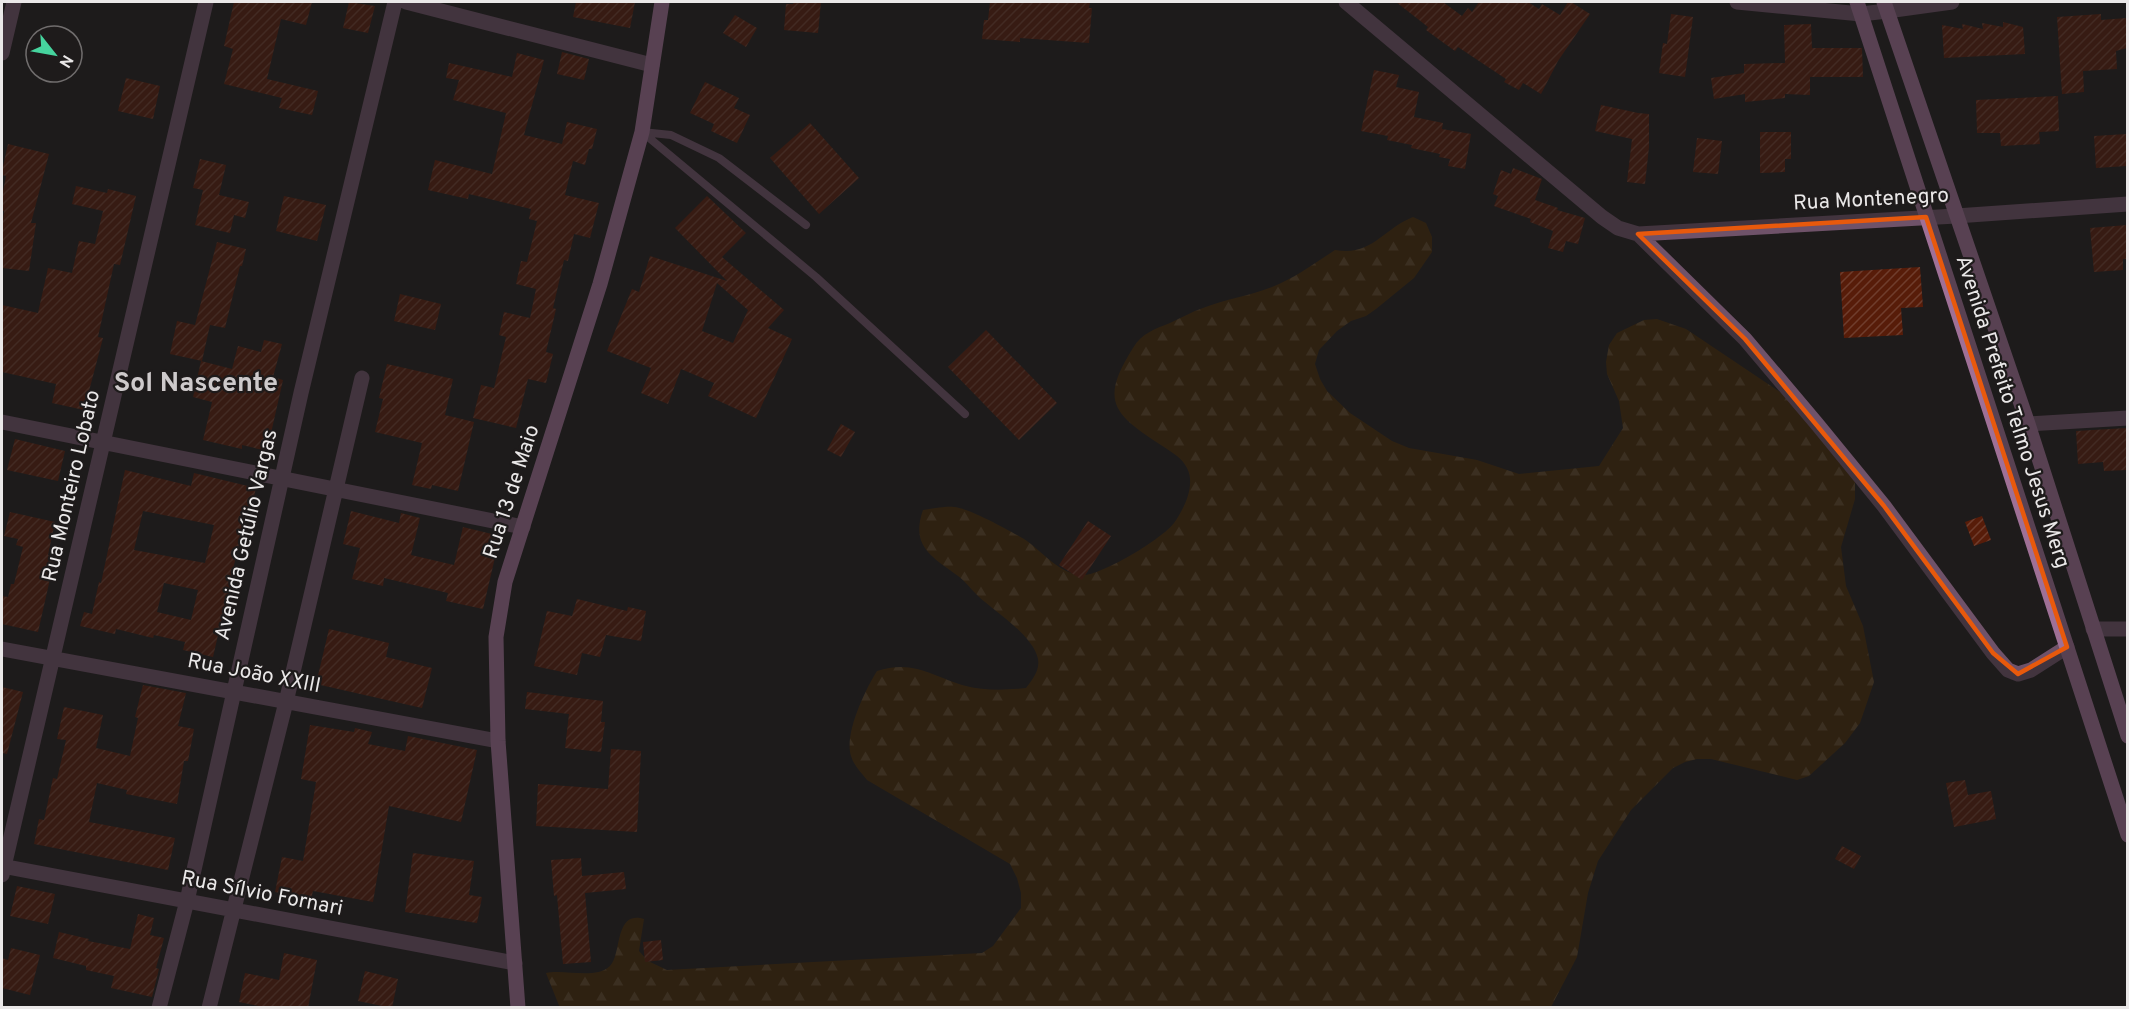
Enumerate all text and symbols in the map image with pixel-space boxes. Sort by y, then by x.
north arrow [24,24,84,84]
text: N [54,51,77,71]
street label: Rua Montenegro [1792,182,1950,218]
street label: Avenida Prefeito Telmo Jesus Merg [1949,252,2075,572]
district label: Sol Nascente [114,367,278,401]
street label: Rua Monteiro Lobato [37,387,107,585]
street label: Rua 13 de Maio [478,422,546,562]
street label: Avenida Getúlio Vargas [210,427,284,643]
street label: Rua João XXIII [185,648,323,700]
street label: Rua Sílvio Fornari [179,865,345,923]

